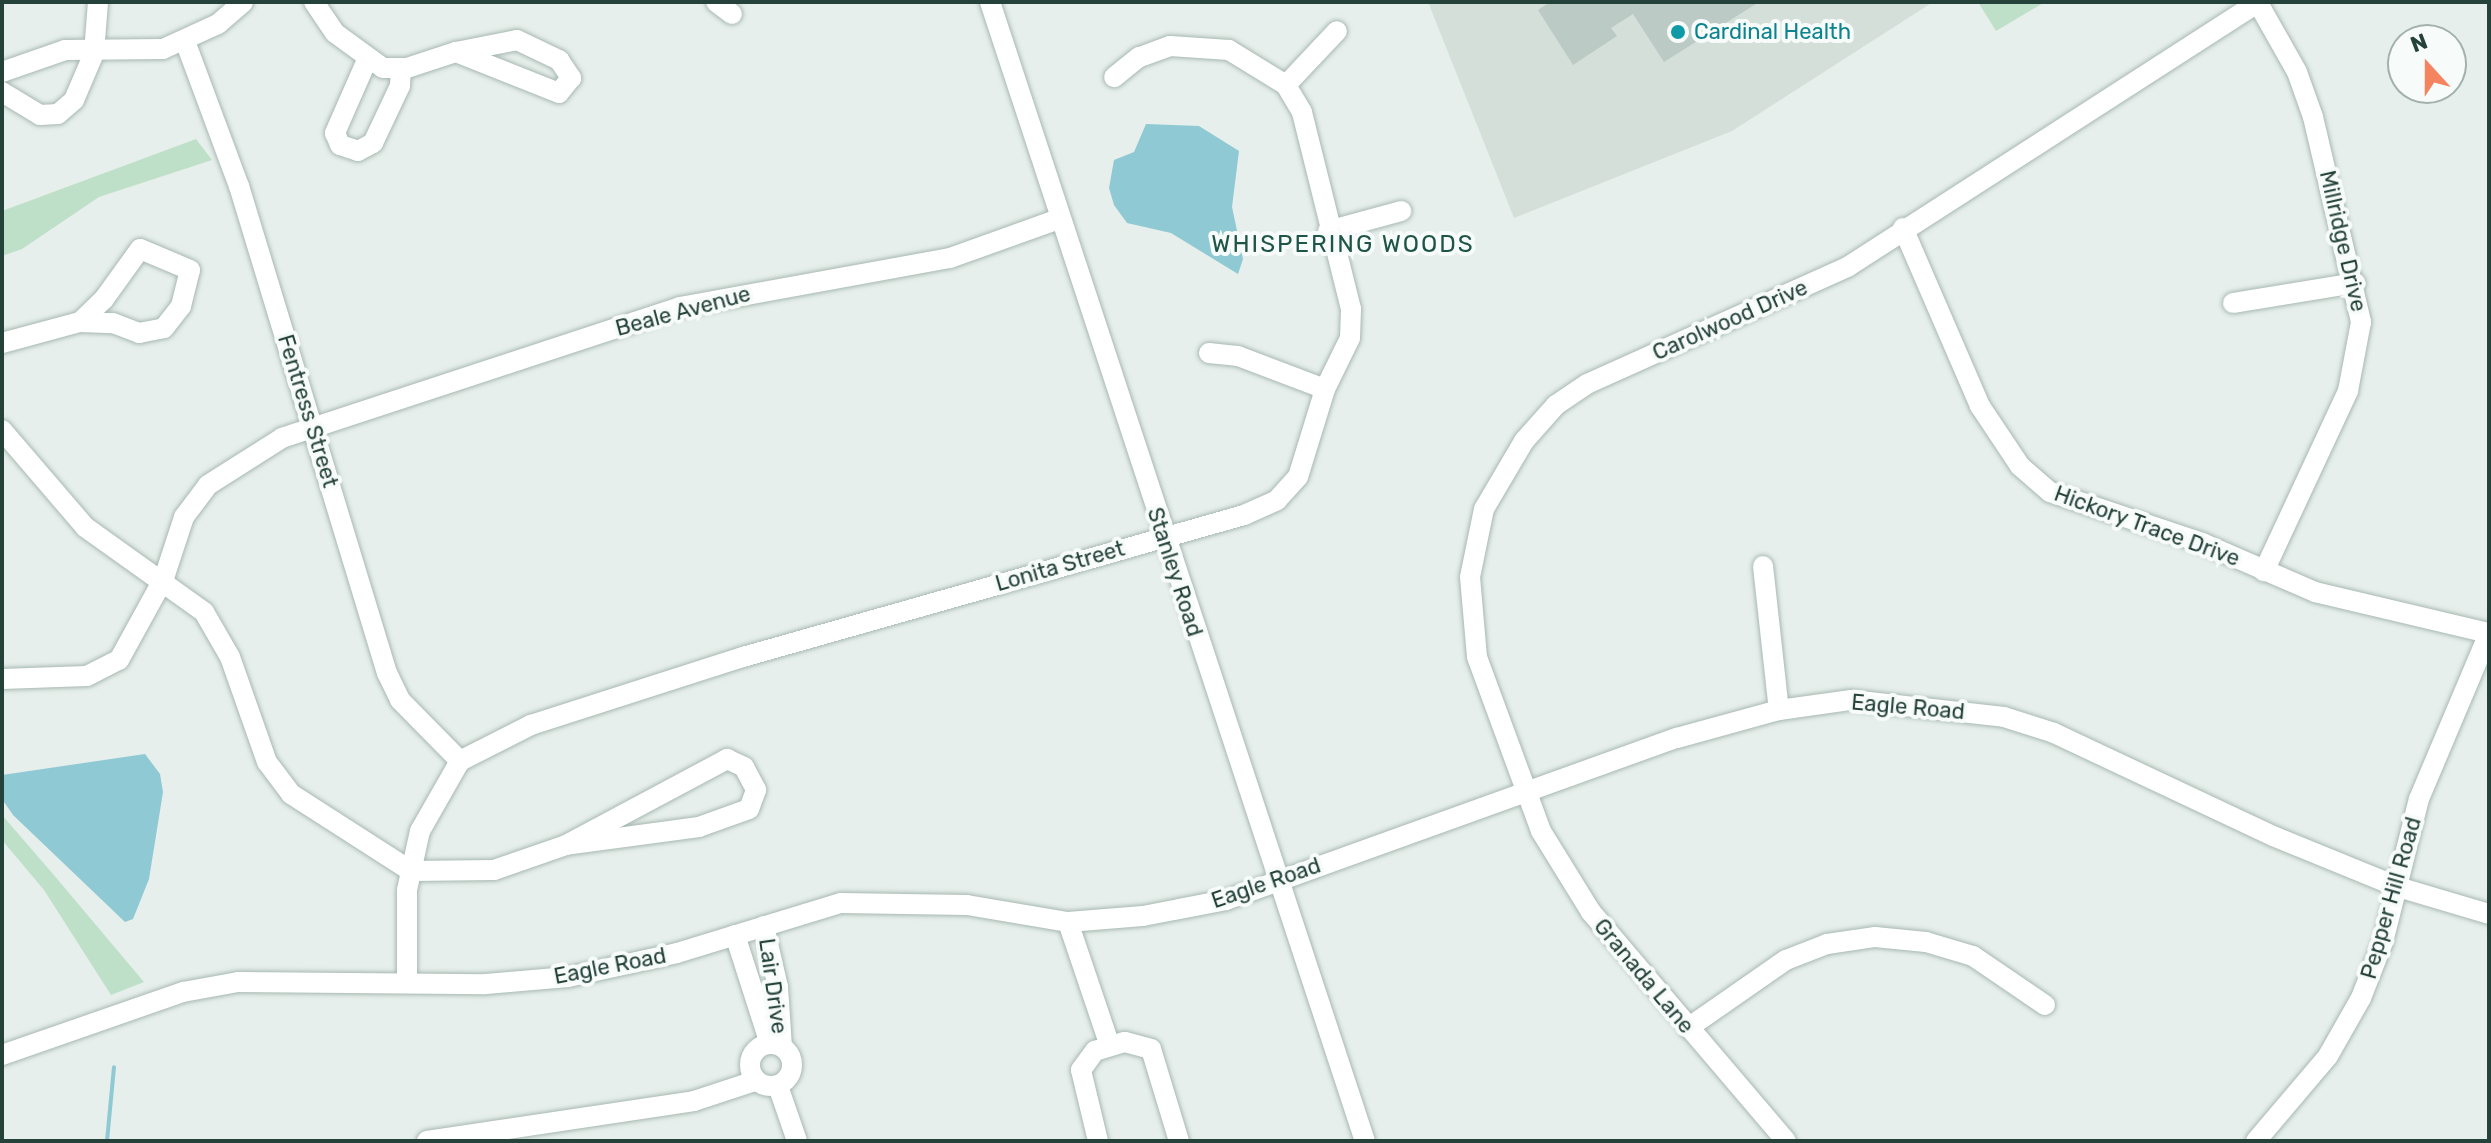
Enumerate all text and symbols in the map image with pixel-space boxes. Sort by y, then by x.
place label: Cardinal Health [1694,19,1851,45]
marker: Cardinal Health [1669,23,1687,41]
north arrow [2387,24,2467,104]
text: N [2407,28,2431,58]
street label: Millridge Drive [2314,168,2372,314]
district label: WHISPERING WOODS [1211,231,1475,259]
street label: Carolwood Drive [1648,274,1812,366]
street label: Beale Avenue [612,280,754,342]
street label: Fentress Street [272,331,344,491]
street label: Hickory Trace Drive [2050,480,2244,572]
street label: Stanley Road [1142,504,1208,640]
street label: Lonita Street [992,535,1128,597]
street label: Eagle Road [1850,689,1966,725]
street label: Pepper Hill Road [2355,814,2427,982]
street label: Eagle Road [1208,852,1324,914]
street label: Granada Lane [1588,913,1700,1039]
street label: Lair Drive [753,936,793,1036]
street label: Eagle Road [552,942,668,990]

